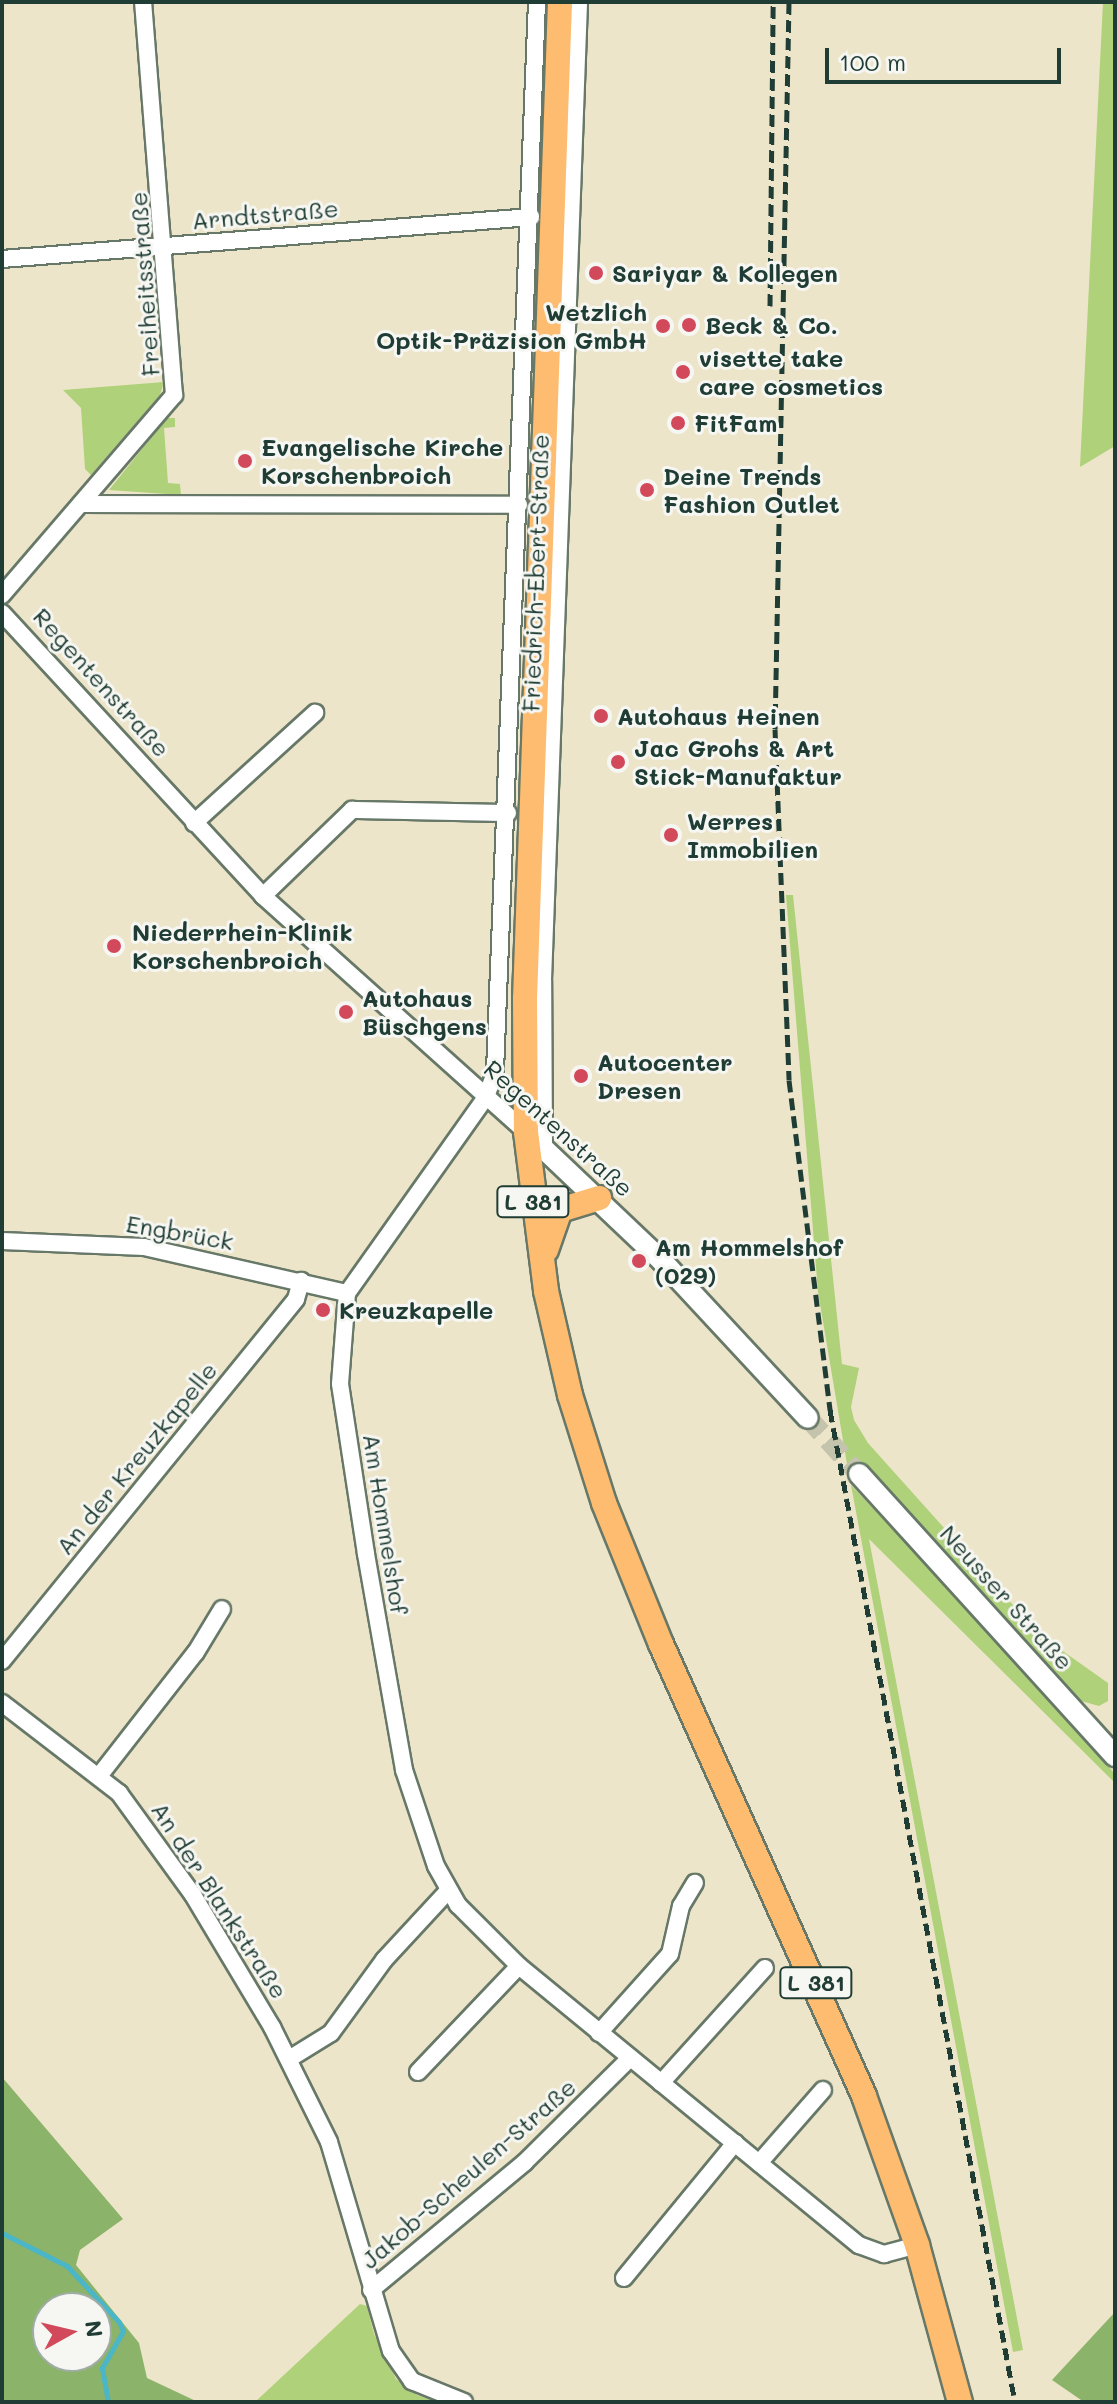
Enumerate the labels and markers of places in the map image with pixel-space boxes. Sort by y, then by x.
place label: Sariyar & Kollegen [612,259,838,287]
marker: Sariyar & Kollegen [587,264,605,282]
place label: Wetzlich Optik-Präzision GmbH [376,298,647,354]
place label: Beck & Co. [705,311,838,339]
marker: Beck & Co. [680,316,698,334]
marker: Wetzlich Optik-Präzision GmbH [654,317,672,335]
place label: visette take care cosmetics [699,344,883,400]
marker: visette take care cosmetics [674,363,692,381]
place label: FitFam [694,409,777,437]
marker: FitFam [669,414,687,432]
place label: Evangelische Kirche Korschenbroich [261,433,503,489]
marker: Evangelische Kirche Korschenbroich [236,452,254,470]
place label: Deine Trends Fashion Outlet [663,462,840,518]
marker: Deine Trends Fashion Outlet [638,481,656,499]
place label: Autohaus Heinen [617,702,819,730]
marker: Autohaus Heinen [592,707,610,725]
place label: Jac Grohs & Art Stick-Manufaktur [634,734,842,790]
marker: Jac Grohs & Art Stick-Manufaktur [609,753,627,771]
place label: Werres Immobilien [687,807,818,863]
marker: Werres Immobilien [662,826,680,844]
place label: Niederrhein-Klinik Korschenbroich [132,918,353,974]
marker: Niederrhein-Klinik Korschenbroich [103,935,125,957]
place label: Autohaus Büschgens [362,984,487,1040]
marker: Autohaus Büschgens [337,1003,355,1021]
place label: Autocenter Dresen [597,1048,733,1104]
marker: Autocenter Dresen [572,1067,590,1085]
place label: Am Hommelshof (029) [655,1233,843,1289]
marker: Am Hommelshof (029) [630,1252,648,1270]
place label: Kreuzkapelle [339,1296,493,1324]
marker: Kreuzkapelle [314,1301,332,1319]

